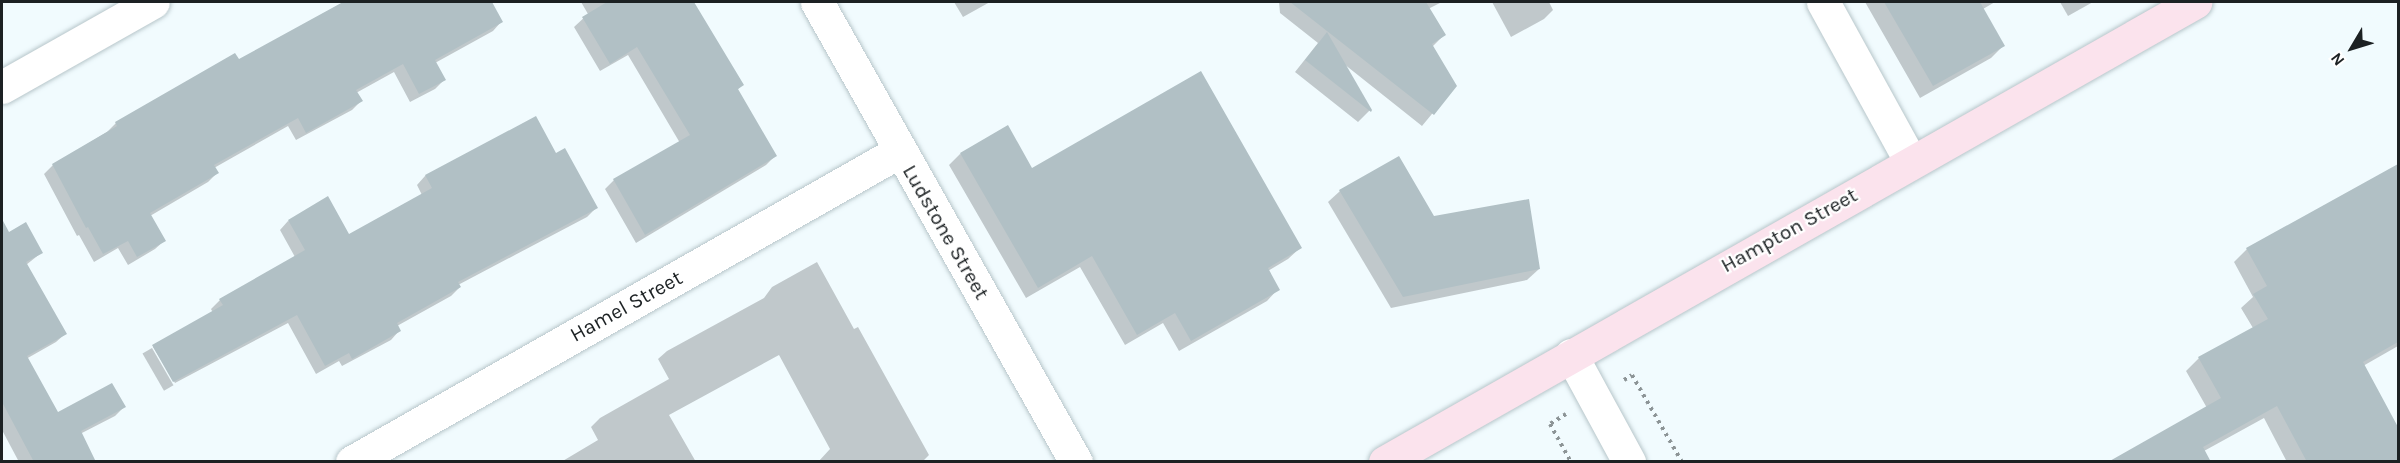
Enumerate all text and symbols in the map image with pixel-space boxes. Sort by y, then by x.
north arrow [2322,18,2382,78]
text: N [2326,49,2348,70]
street label: Ludstone Street [897,160,995,304]
street label: Hampton Street [1716,182,1862,278]
street label: Hamel Street [565,265,687,347]

